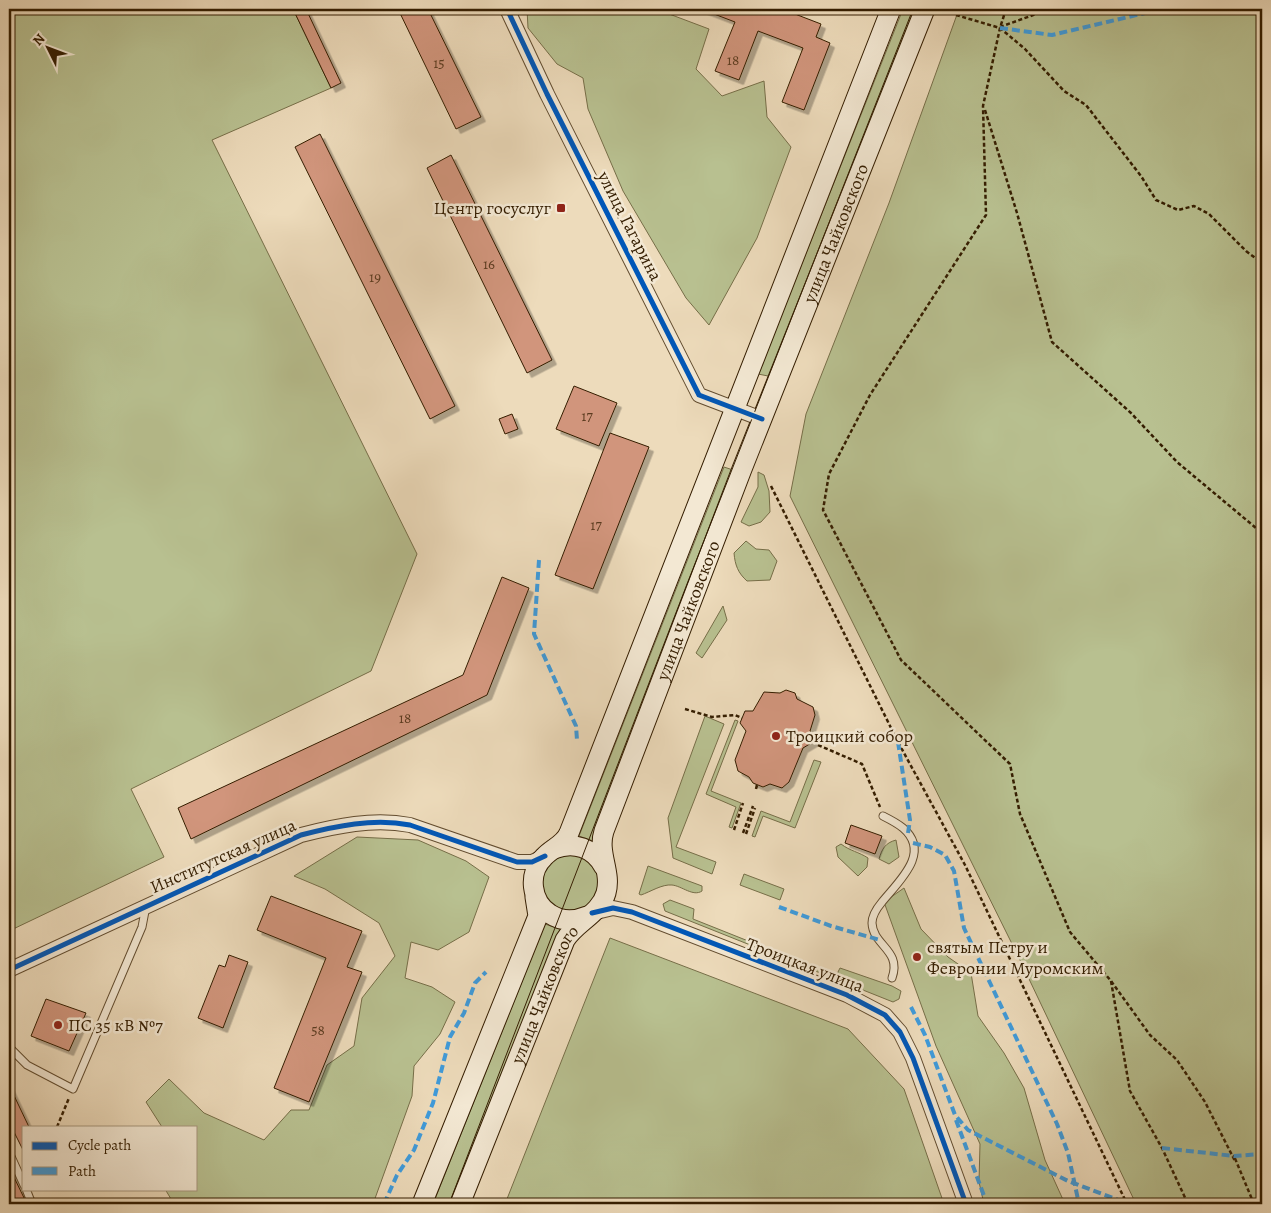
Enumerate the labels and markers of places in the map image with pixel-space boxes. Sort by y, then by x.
place label: Центр госуслуг [434,196,551,220]
marker: Центр госуслуг [555,202,567,214]
place label: Троицкий собор [786,724,913,748]
marker: Троицкий собор [770,730,782,742]
place label: святым Петру и Февронии Муромским [927,935,1104,980]
marker: святым Петру и Февронии Муромским [911,951,923,963]
place label: ПС 35 кВ №7 [68,1013,163,1037]
marker: ПС 35 кВ №7 [52,1019,64,1031]

